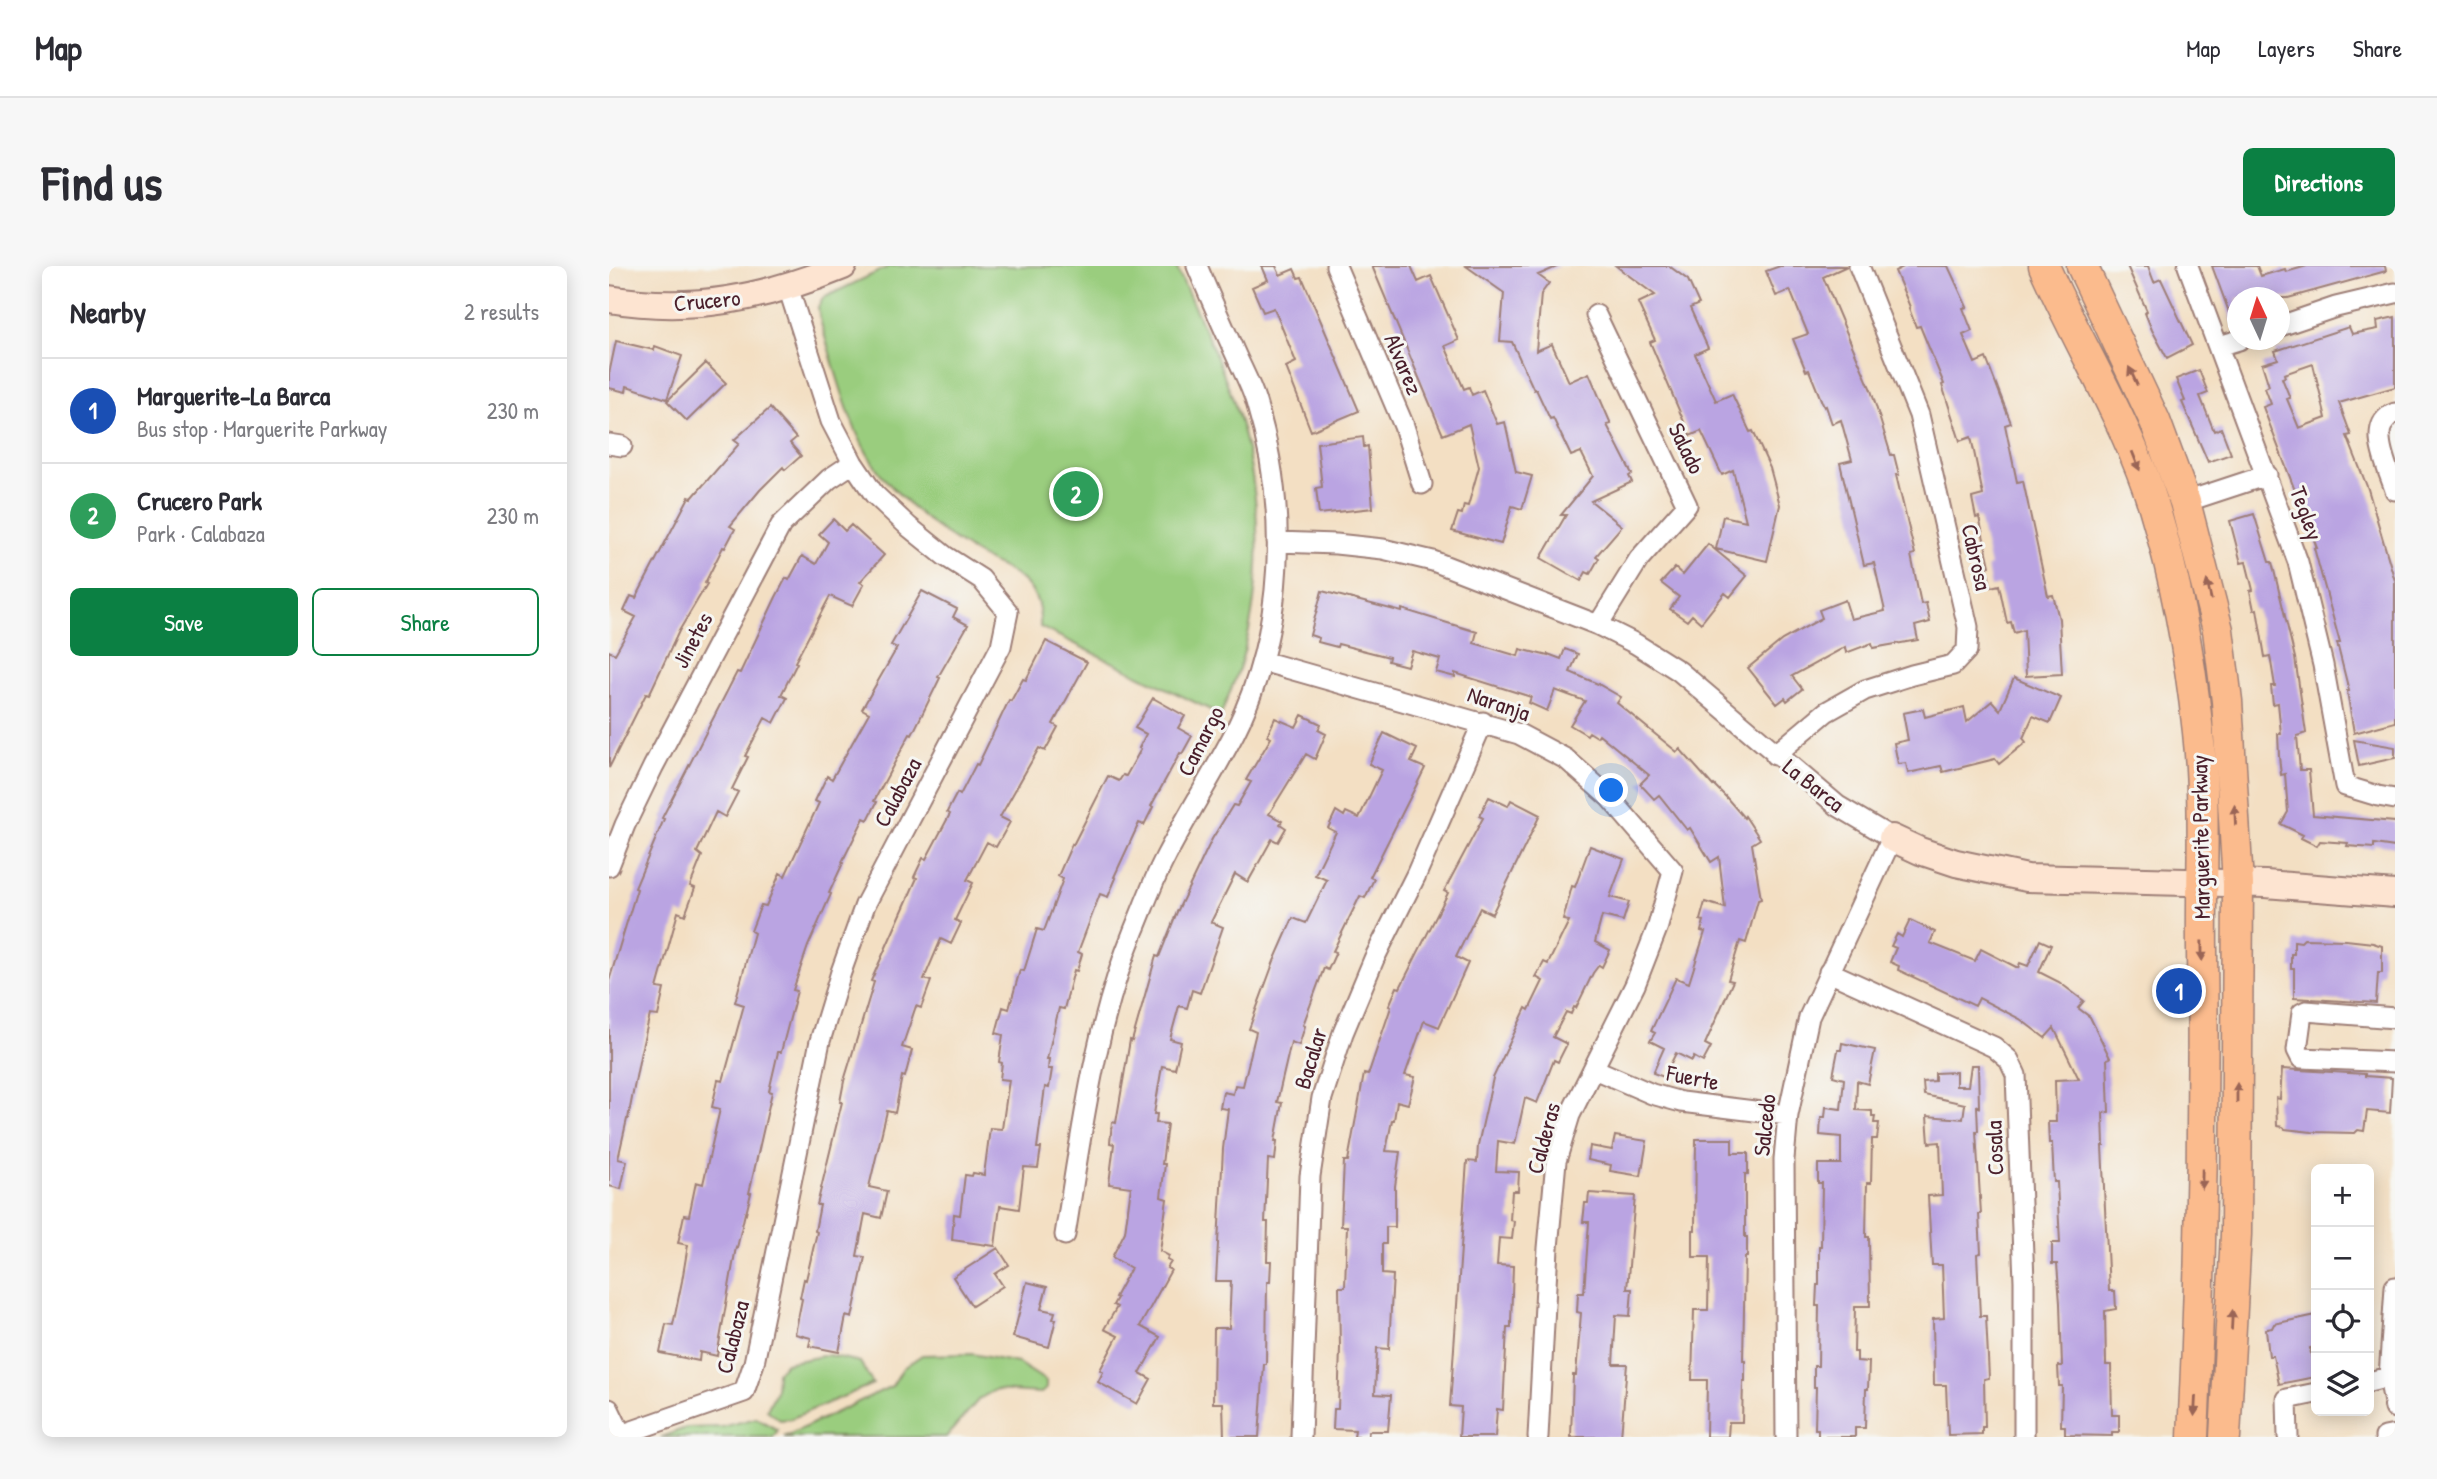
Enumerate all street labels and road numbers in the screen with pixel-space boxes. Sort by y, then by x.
street label: Crucero [672,282,742,318]
street label: Alvarez [1377,329,1431,399]
street label: Salado [1661,417,1713,479]
street label: Tegley [2283,482,2331,544]
street label: Cabrosa [1954,521,2000,593]
street label: Jinetes [664,606,720,673]
street label: Naranja [1464,678,1534,728]
street label: Camargo [1169,701,1231,781]
street label: La Barca [1777,751,1851,819]
street label: Calabaza [866,752,928,832]
street label: Marguerite Parkway [2183,754,2217,919]
street label: Bacalar [1286,1023,1334,1092]
street label: Fuerte [1663,1057,1722,1097]
street label: Salcedo [1745,1093,1783,1157]
street label: Calderas [1519,1099,1567,1177]
street label: Cosala [1978,1120,2010,1176]
street label: Calabaza [708,1297,756,1377]

